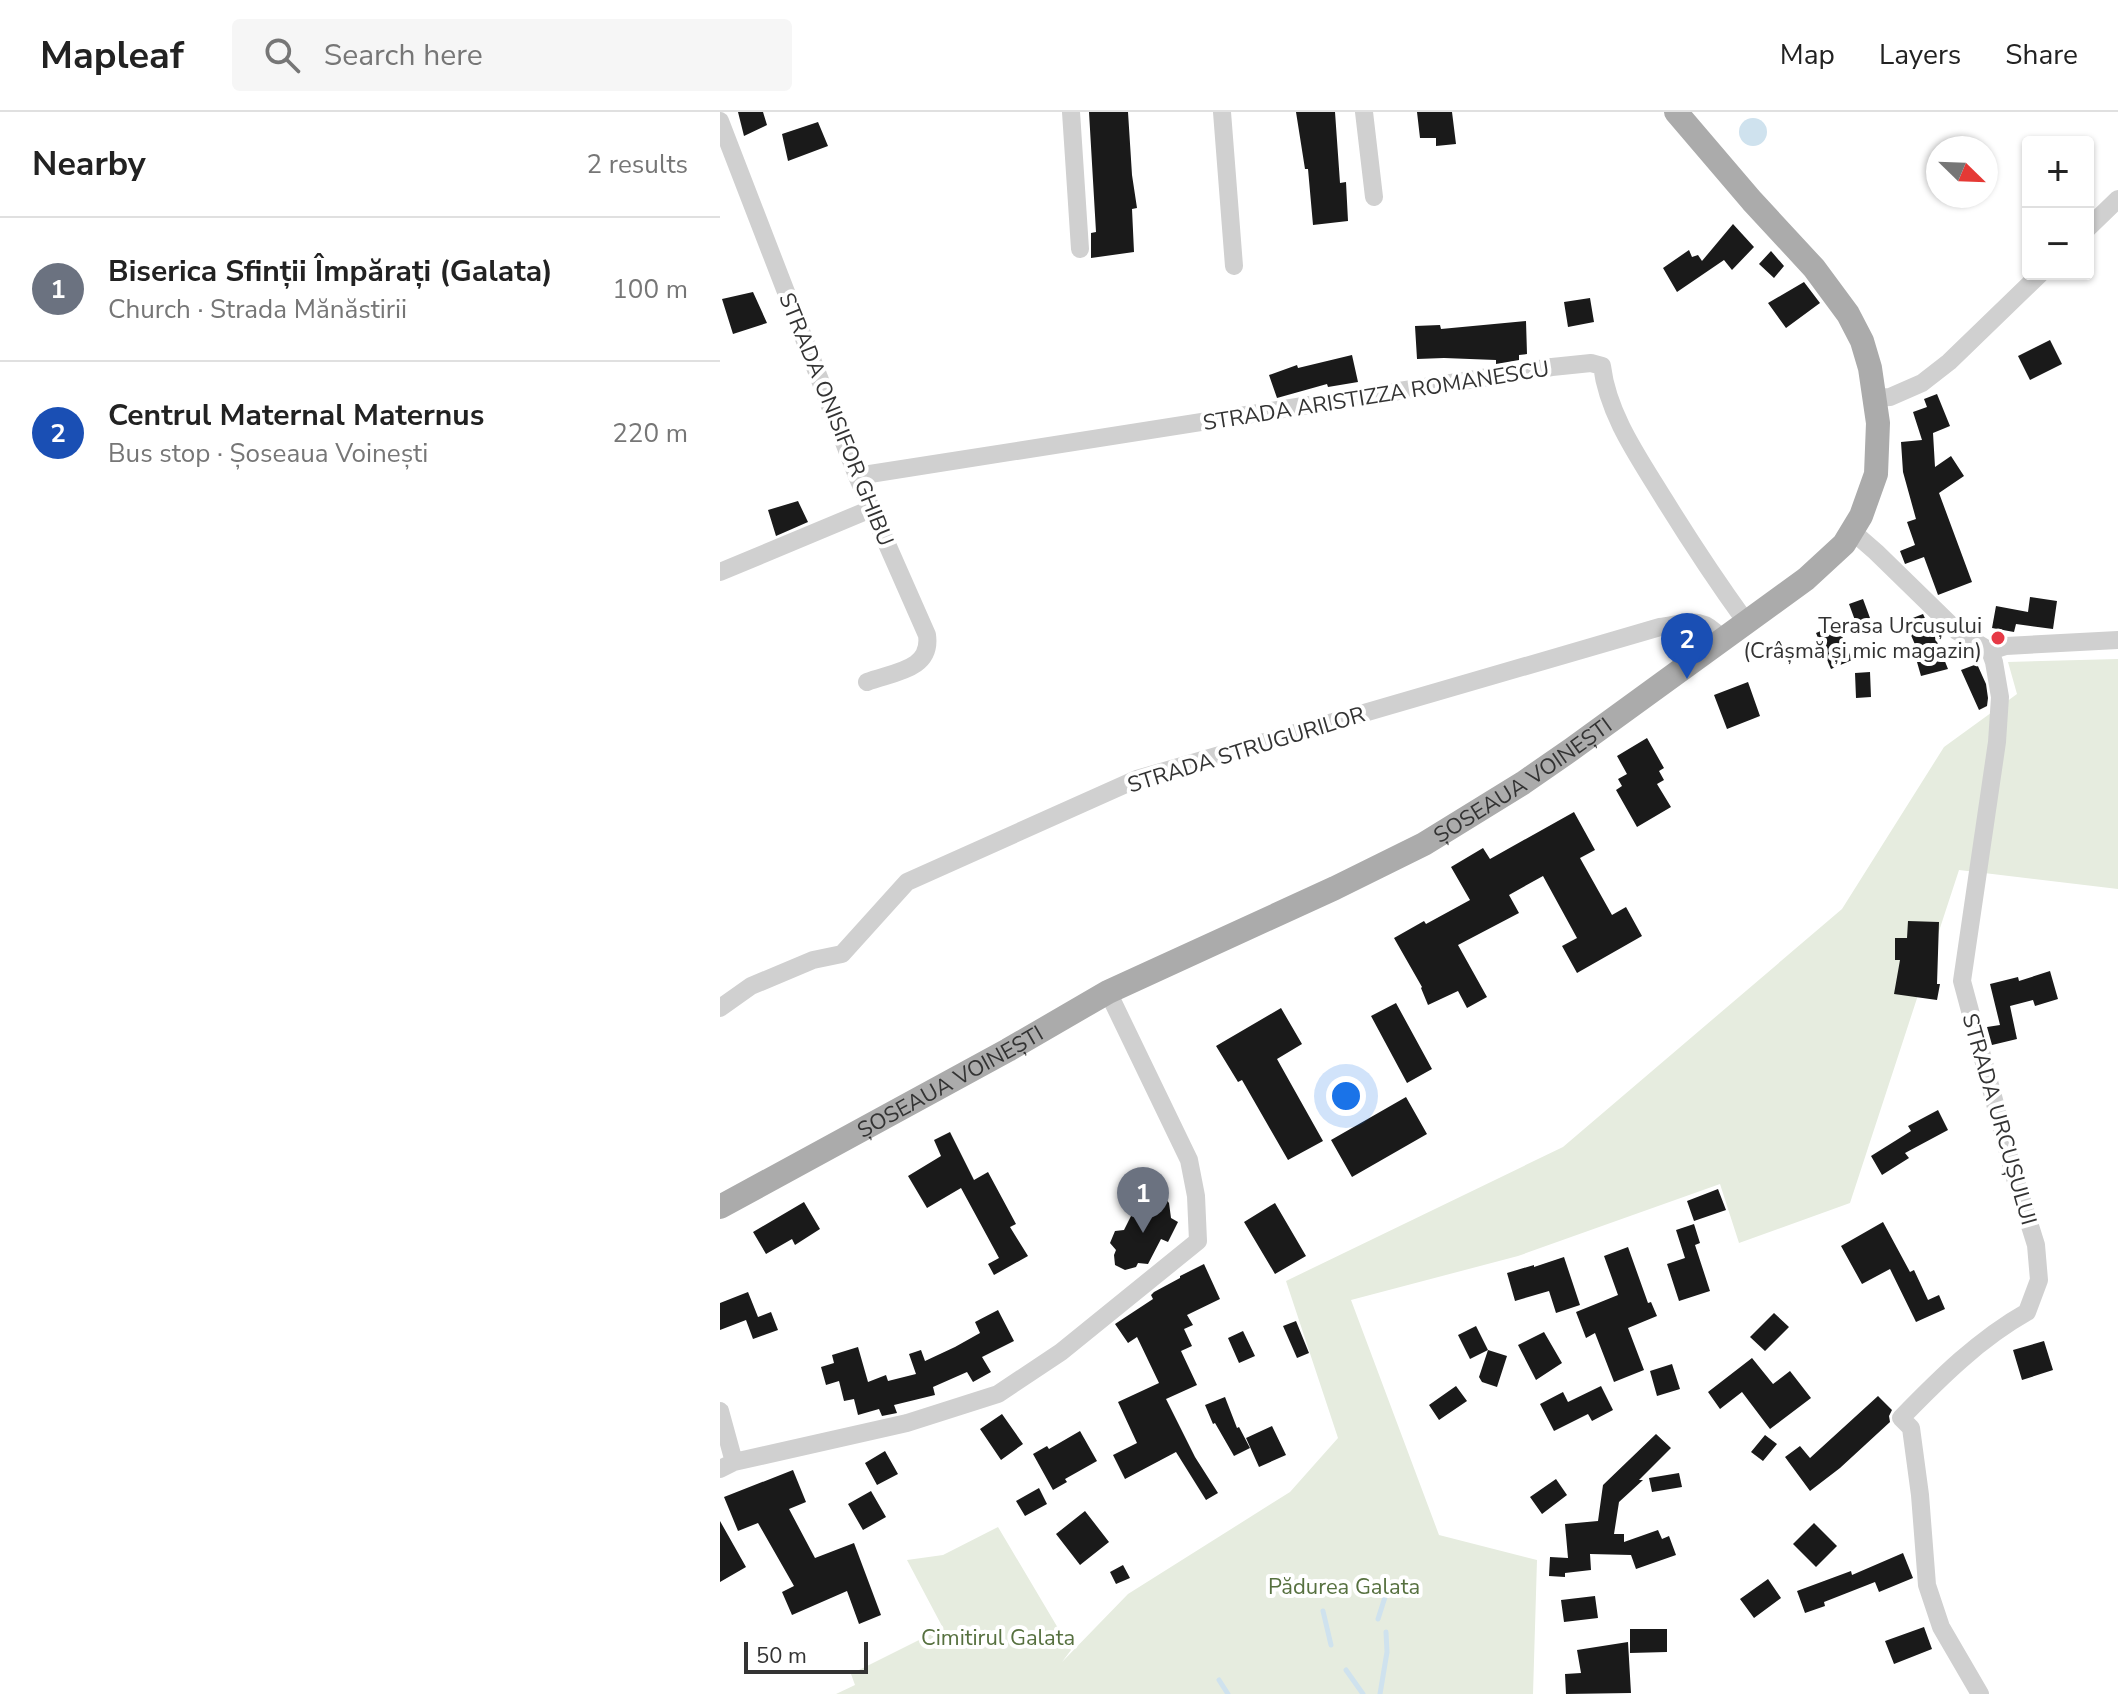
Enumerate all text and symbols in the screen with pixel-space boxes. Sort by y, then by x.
search box [232,19,792,91]
text: Mapleaf [40,30,184,81]
icon: search [260,33,304,77]
text: Search here [324,35,483,76]
text: Map [1780,36,1835,74]
text: Layers [1879,36,1961,74]
text: Share [2005,36,2078,74]
north arrow [1926,136,1998,208]
map controls [2022,136,2094,280]
button: + [2022,136,2094,208]
text: Nearby [32,141,146,187]
text: 2 results [587,147,688,182]
button: − [2022,208,2094,280]
text: Biserica Sfinții Împărați (Galata) [108,251,553,292]
text: 1 [50,272,66,307]
text: 100 m [612,272,688,307]
street label: STRADA ONISIFOR GHIBU [771,288,901,551]
text: Church · Strada Mănăstirii [108,292,407,327]
street label: STRADA ARISTIZZA ROMANESCU [1201,354,1551,438]
text: Centrul Maternal Maternus [108,395,484,436]
text: 2 [50,416,66,451]
text: 220 m [612,416,688,451]
text: Bus stop · Șoseaua Voinești [108,436,428,471]
place label: Terasa Urcușului (Crâșmă și mic magazin) [1743,611,1982,666]
pin: 2 [1661,613,1713,679]
marker: Terasa Urcușului (Crâșmă și mic magazin) [1989,629,2007,647]
street label: STRADA STRUGURILOR [1124,699,1369,800]
street label: ȘOSEAUA VOINEȘTI [1428,711,1618,851]
street label: STRADA URCUȘULUI [1954,1010,2044,1229]
street label: ȘOSEAUA VOINEȘTI [852,1019,1049,1146]
your location [1326,1076,1366,1116]
pin: 1 [1117,1167,1169,1233]
park label: Pădurea Galata [1268,1572,1420,1602]
park label: Cimitirul Galata [921,1623,1075,1653]
scale bar [744,1638,868,1674]
text: 50 m [756,1641,807,1671]

